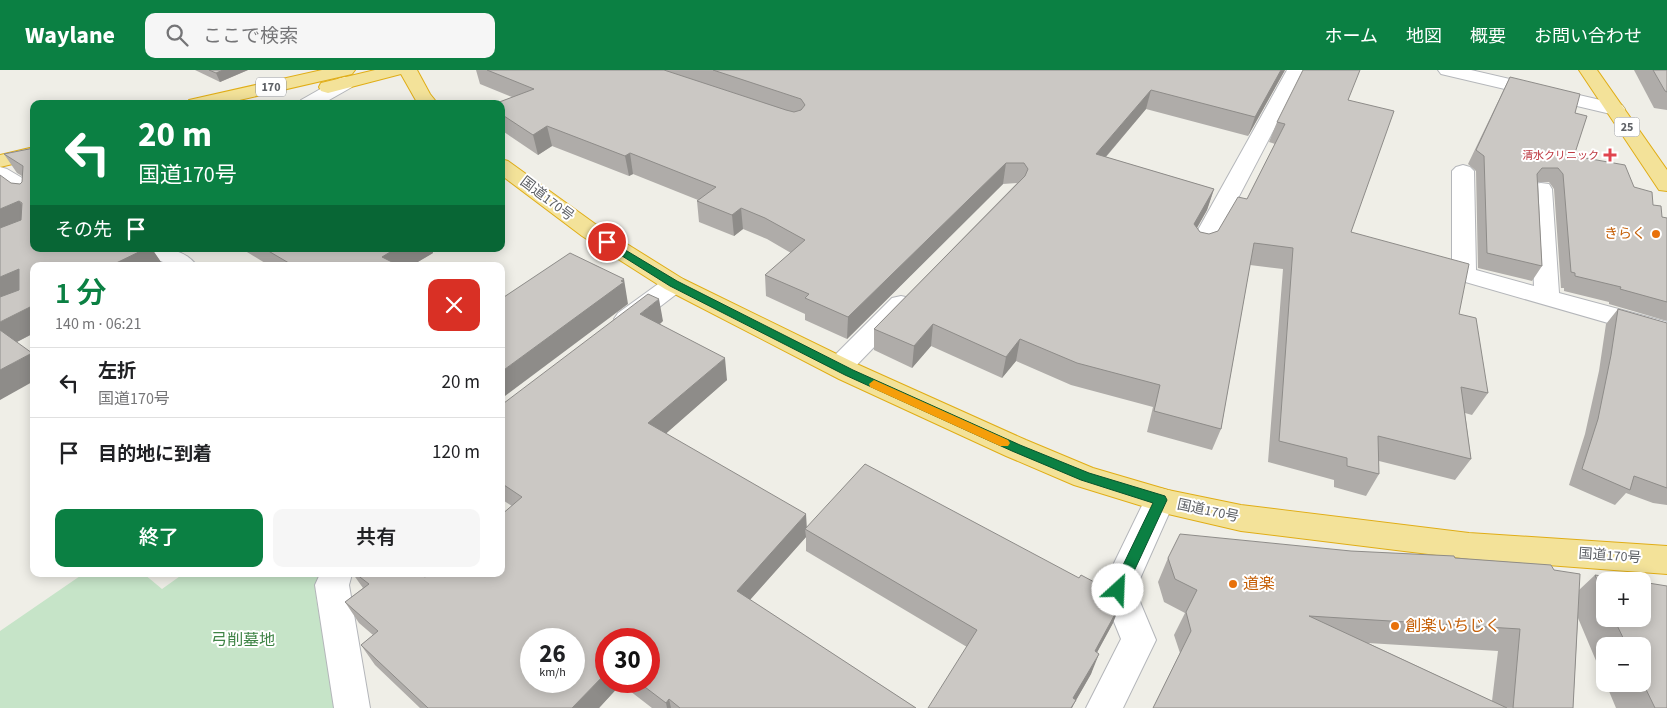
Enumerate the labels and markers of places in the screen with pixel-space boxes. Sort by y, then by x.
place label: 清水クリニック [1522,148,1599,163]
marker: 清水クリニック [1603,148,1617,162]
pin [586,221,628,263]
place label: きらく [1604,224,1646,244]
marker: きらく [1650,228,1662,240]
place label: 道楽 [1243,573,1275,595]
marker: 道楽 [1227,578,1239,590]
place label: 創楽いちじく [1405,615,1501,637]
marker: 創楽いちじく [1389,620,1401,632]

